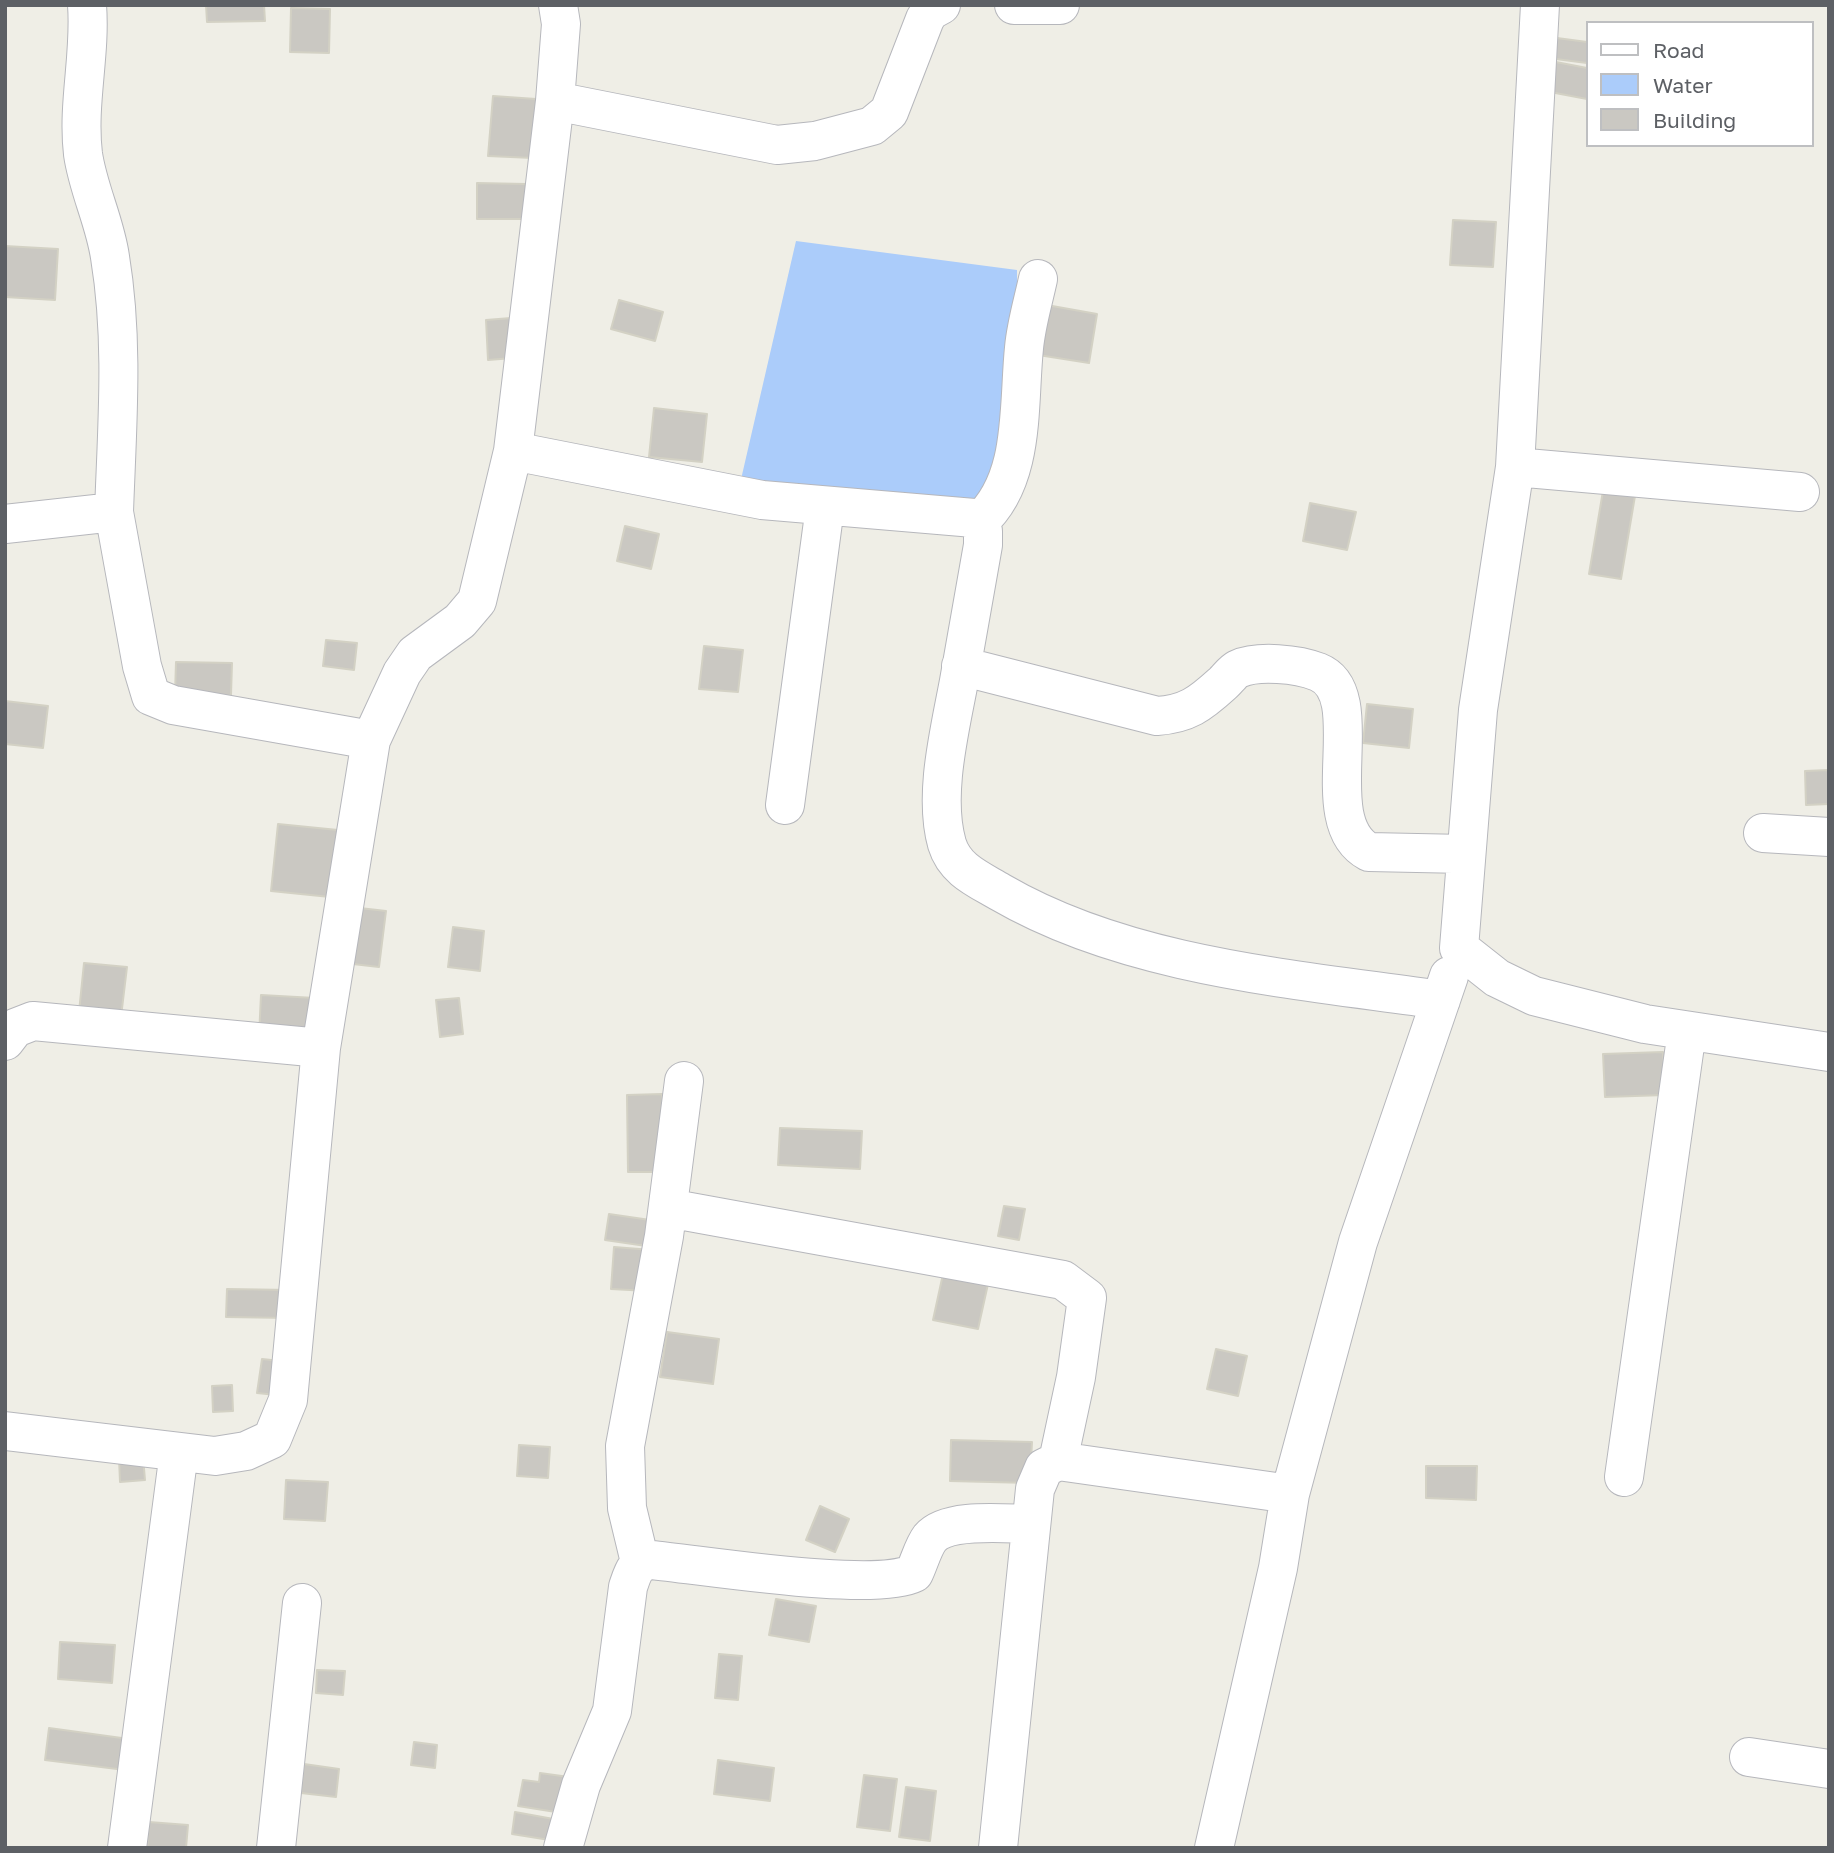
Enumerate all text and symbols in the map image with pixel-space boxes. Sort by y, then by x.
legend [1586,21,1813,147]
text: Road [1653,37,1704,63]
text: Water [1653,72,1713,98]
text: Building [1653,107,1736,133]

